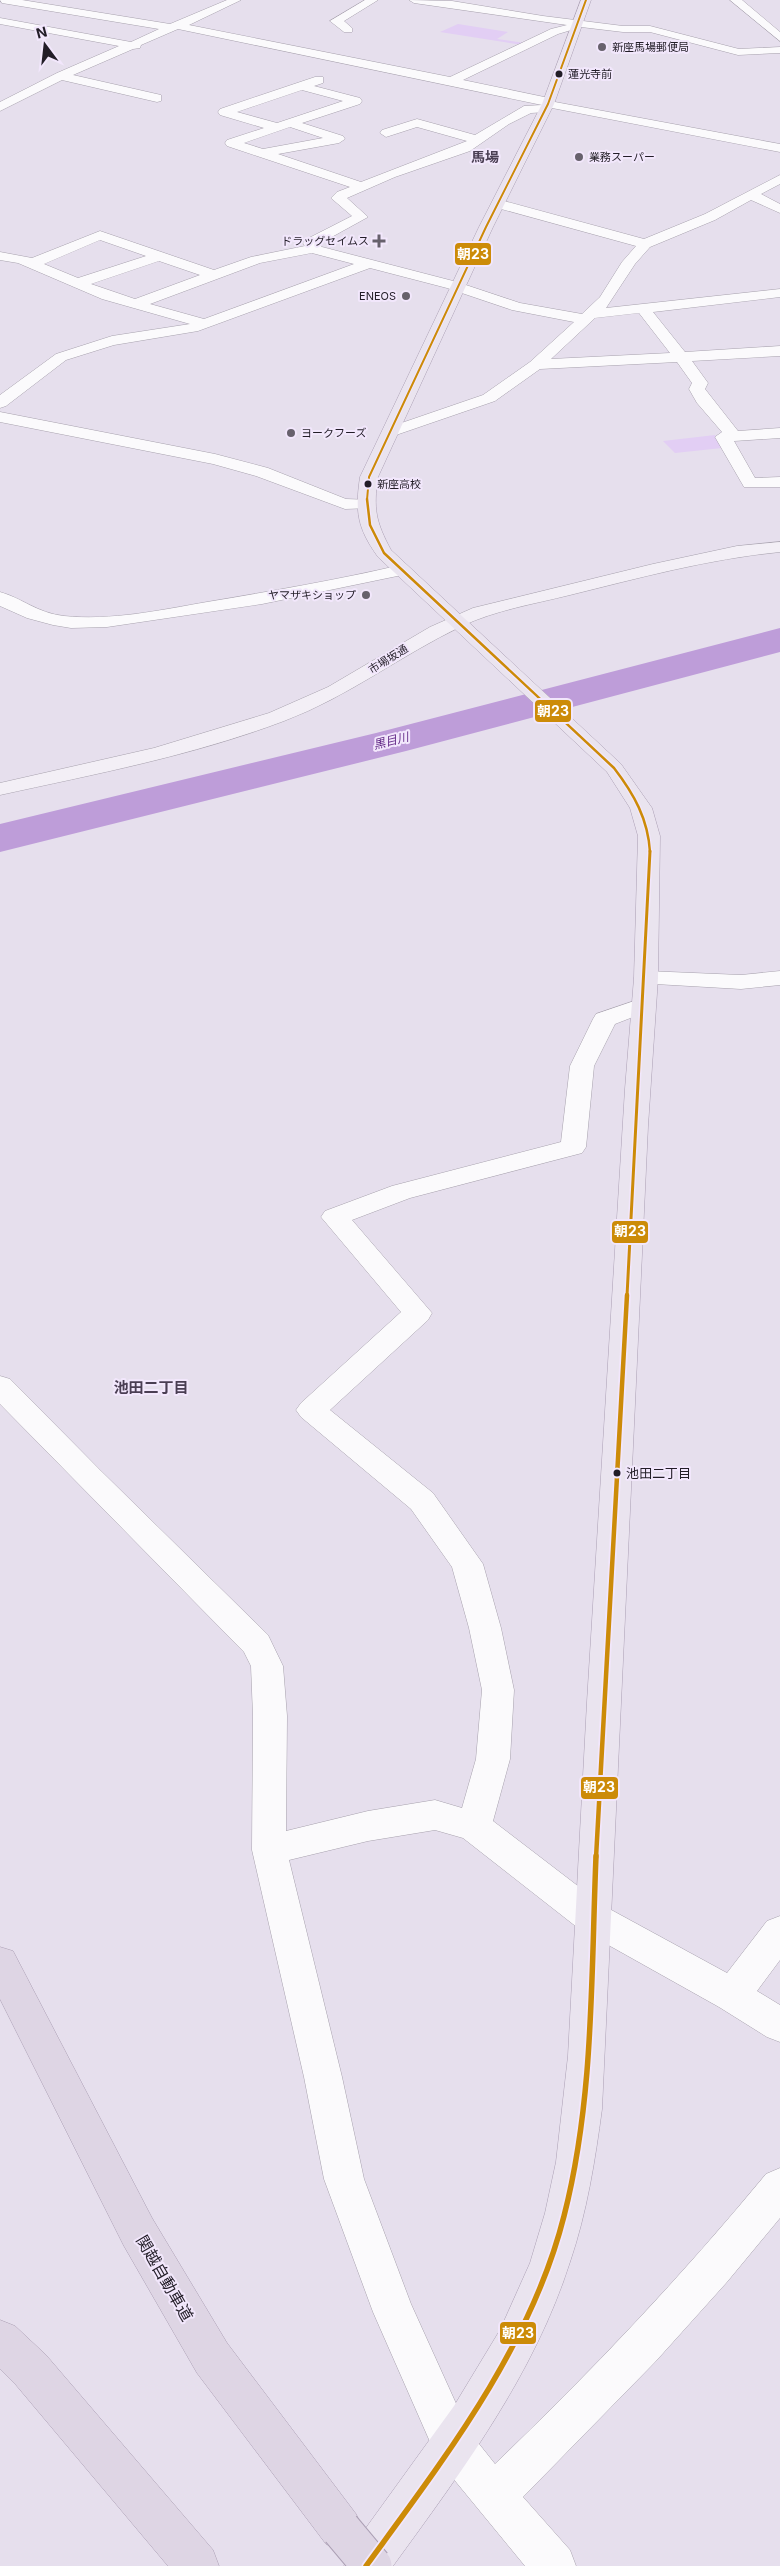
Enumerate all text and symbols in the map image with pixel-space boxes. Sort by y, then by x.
north arrow [20,20,70,70]
text: N [34,22,49,42]
place label: 新座馬場郵便局 [612,40,689,54]
marker: 新座馬場郵便局 [596,41,608,53]
place label: 蓮光寺前 [568,67,612,81]
marker: 蓮光寺前 [554,69,564,79]
district label: 馬場 [471,148,499,165]
place label: 業務スーパー [589,150,655,164]
marker: 業務スーパー [573,151,585,163]
place label: ドラッグセイムス [281,234,369,248]
marker: ドラッグセイムス [373,235,385,247]
line badge: 朝23 [454,242,492,266]
text: 朝23 [457,245,489,262]
place label: ENEOS [359,289,396,303]
marker: ENEOS [400,290,412,302]
place label: ヨークフーズ [301,426,366,440]
marker: ヨークフーズ [285,427,297,439]
place label: 新座高校 [377,477,421,491]
marker: 新座高校 [363,479,373,489]
place label: ヤマザキショップ [268,588,356,602]
marker: ヤマザキショップ [360,589,372,601]
street label: 市場坂通 [366,641,410,677]
line badge: 朝23 [534,699,572,723]
text: 朝23 [537,702,569,719]
water label: 黒目川 [372,728,412,752]
line badge: 朝23 [611,1220,649,1244]
text: 朝23 [614,1222,646,1239]
district label: 池田二丁目 [113,1378,189,1397]
place label: 池田二丁目 [626,1465,691,1481]
marker: 池田二丁目 [612,1468,622,1478]
line badge: 朝23 [580,1776,619,1800]
text: 朝23 [583,1778,615,1795]
street label: 関越自動車道 [132,2231,198,2325]
line badge: 朝23 [499,2321,537,2345]
text: 朝23 [502,2324,534,2341]

